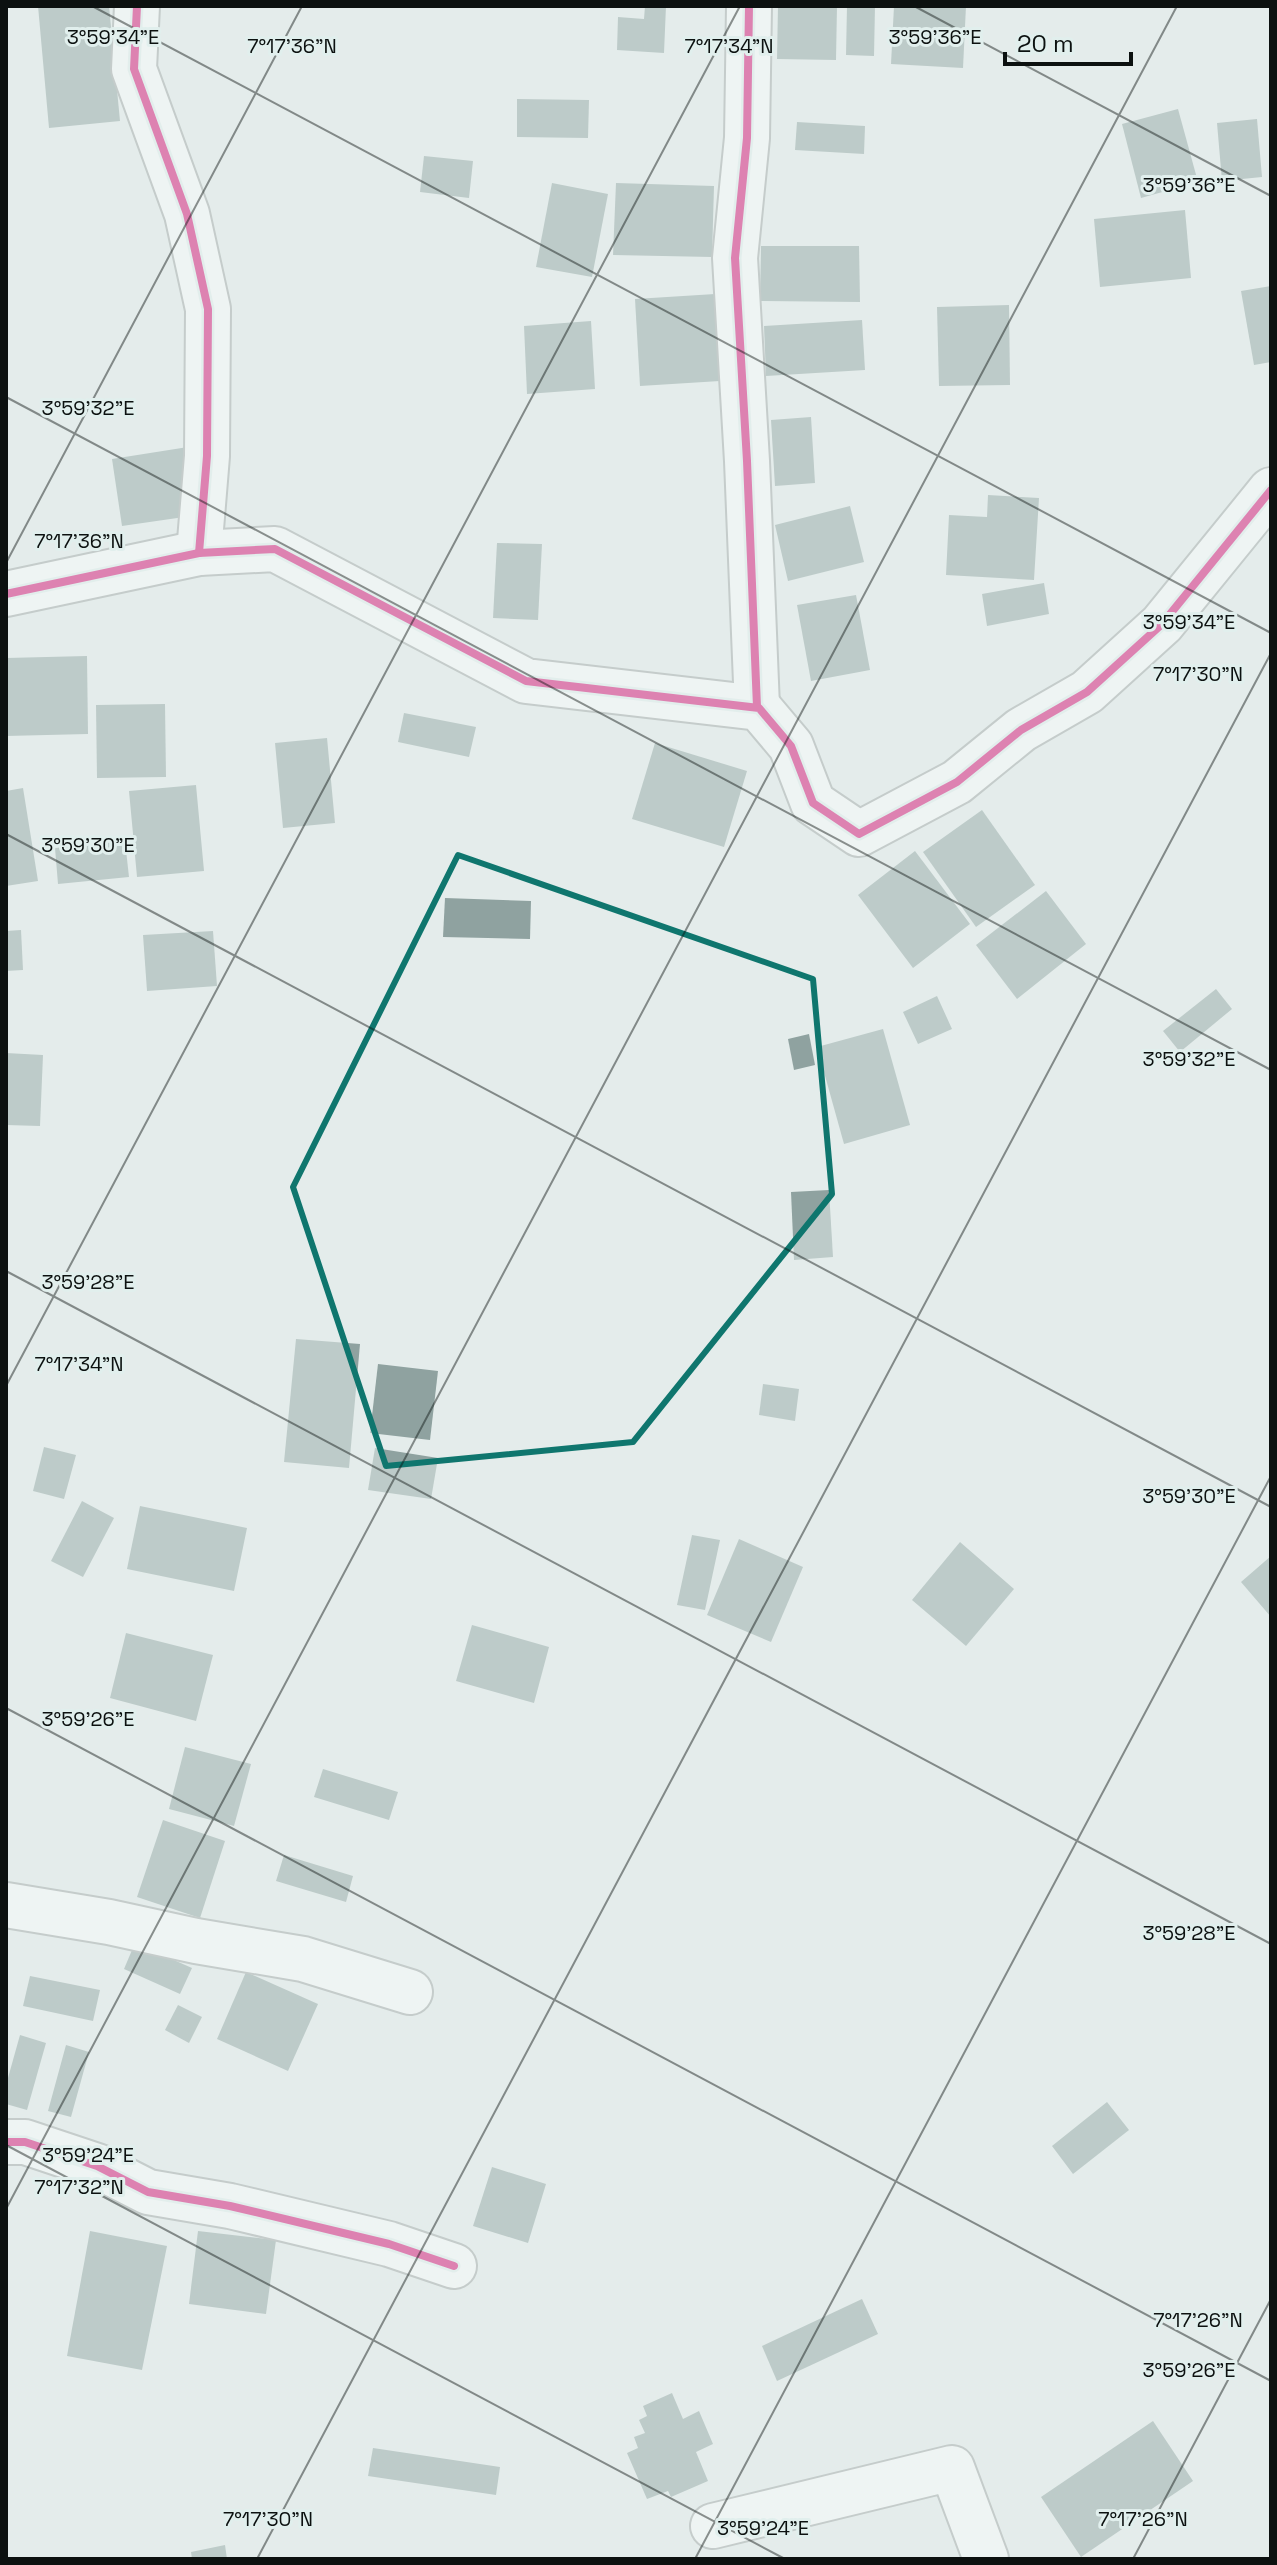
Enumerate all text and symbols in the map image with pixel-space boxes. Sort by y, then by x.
scale bar [1005,16,1131,66]
text: 3°59'34"E [67,24,159,50]
text: 3°59'36"E [888,24,982,50]
text: 20 m [1017,28,1074,59]
text: 7°17'36"N [247,33,337,59]
text: 7°17'34"N [684,33,774,59]
text: 3°59'36"E [1142,172,1236,198]
text: 3°59'32"E [42,395,134,421]
text: 7°17'36"N [34,528,124,554]
text: 3°59'34"E [1143,609,1235,635]
text: 7°17'30"N [1153,661,1243,687]
text: 3°59'30"E [41,832,135,858]
text: 3°59'32"E [1143,1046,1235,1072]
text: 3°59'28"E [41,1269,135,1295]
text: 7°17'34"N [34,1351,124,1377]
text: 3°59'30"E [1142,1483,1236,1509]
text: 3°59'26"E [42,1706,135,1732]
text: 3°59'28"E [1142,1920,1236,1946]
text: 3°59'24"E [42,2142,134,2168]
text: 7°17'32"N [34,2174,124,2200]
text: 7°17'26"N [1153,2307,1243,2333]
text: 3°59'26"E [1143,2357,1236,2383]
text: 7°17'30"N [223,2506,313,2532]
text: 7°17'26"N [1098,2506,1188,2532]
text: 3°59'24"E [717,2515,809,2541]

